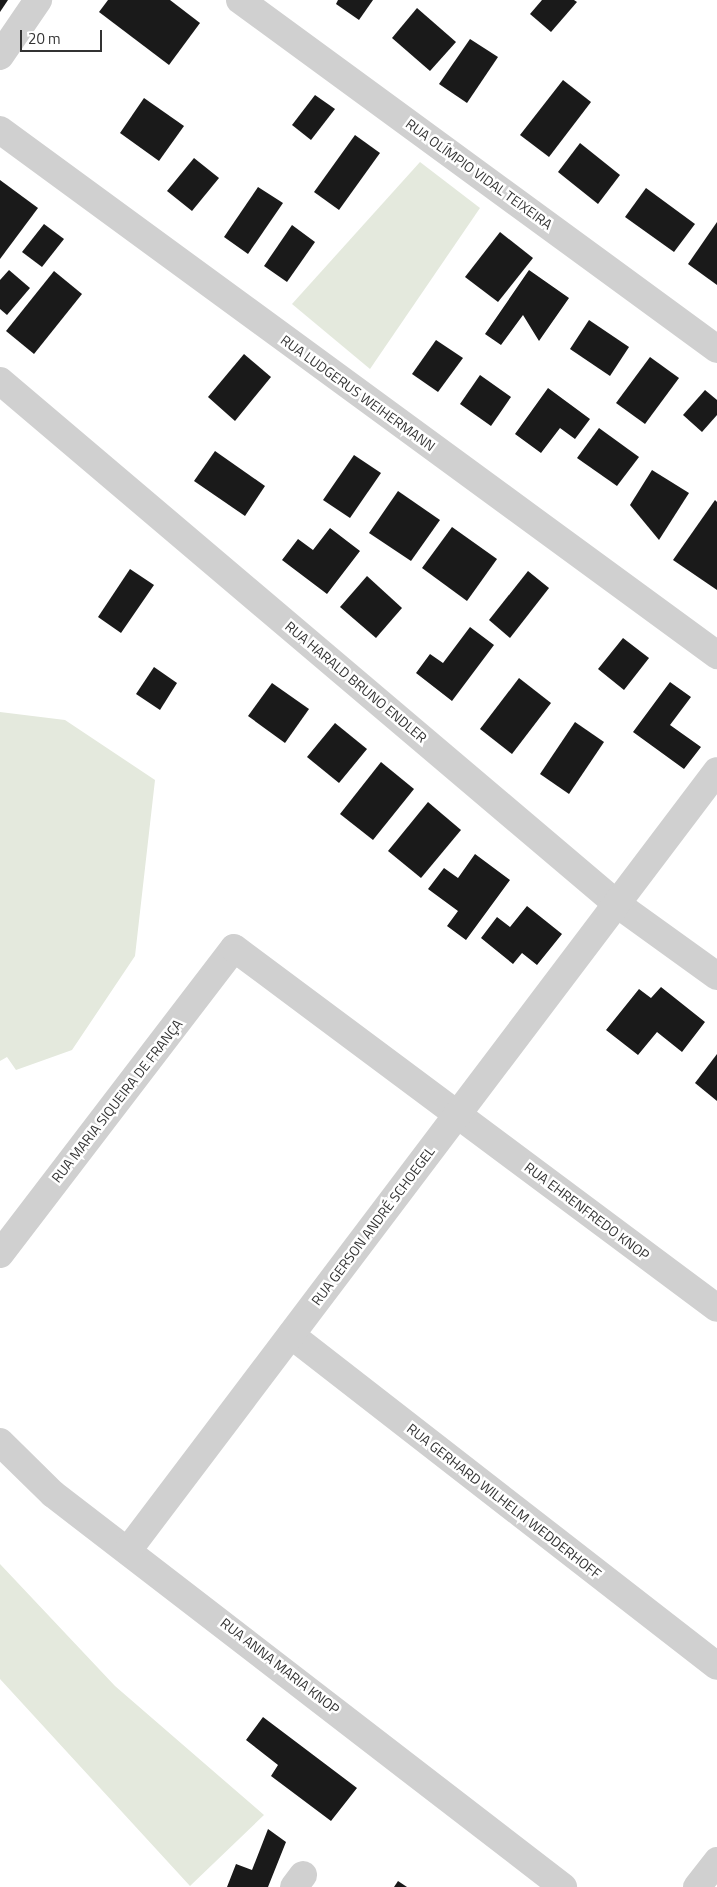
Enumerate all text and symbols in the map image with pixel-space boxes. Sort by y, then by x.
scale bar [22,20,105,52]
text: 20 m [28,27,61,50]
street label: RUA OLÍMPIO VIDAL TEIXEIRA [402,115,556,233]
street label: RUA LUDGERUS WEIHERMANN [278,331,438,455]
street label: RUA HARALD BRUNO ENDLER [282,618,430,746]
street label: RUA MARIA SIQUEIRA DE FRANÇA [48,1016,186,1186]
street label: RUA GERSON ANDRÉ SCHOEGEL [308,1143,438,1309]
street label: RUA EHRENFREDO KNOP [521,1159,653,1263]
street label: RUA GERHARD WILHELM WEDDERHOFF [404,1420,604,1582]
street label: RUA ANNA MARIA KNOP [217,1614,343,1718]

